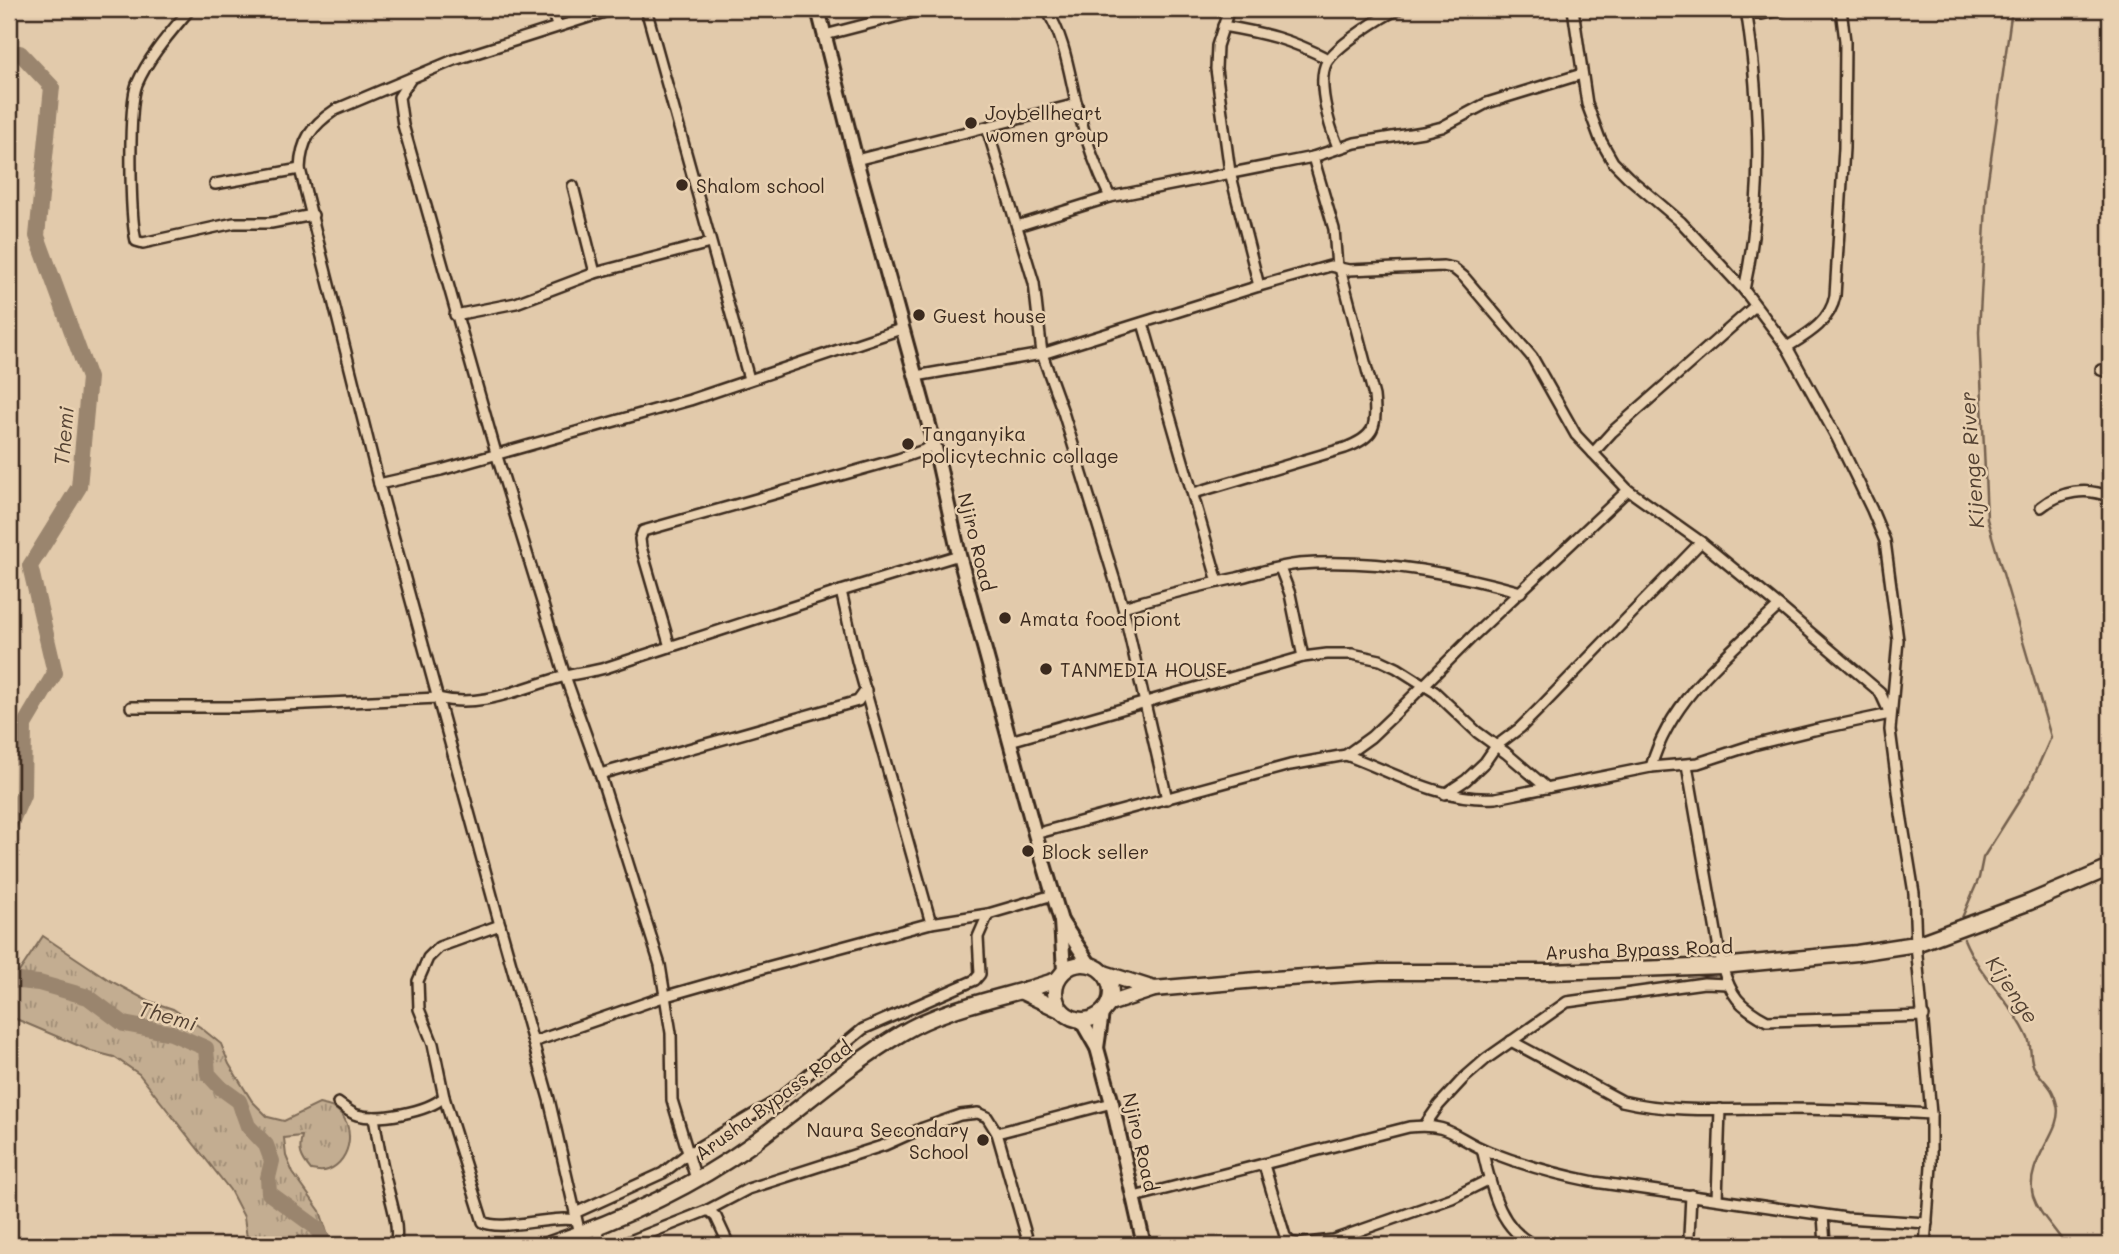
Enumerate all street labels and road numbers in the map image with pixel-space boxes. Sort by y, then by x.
street label: Njiro Road [953,490,1001,594]
street label: Arusha Bypass Road [1545,933,1733,965]
street label: Arusha Bypass Road [690,1035,856,1165]
street label: Njiro Road [1118,1090,1164,1194]

